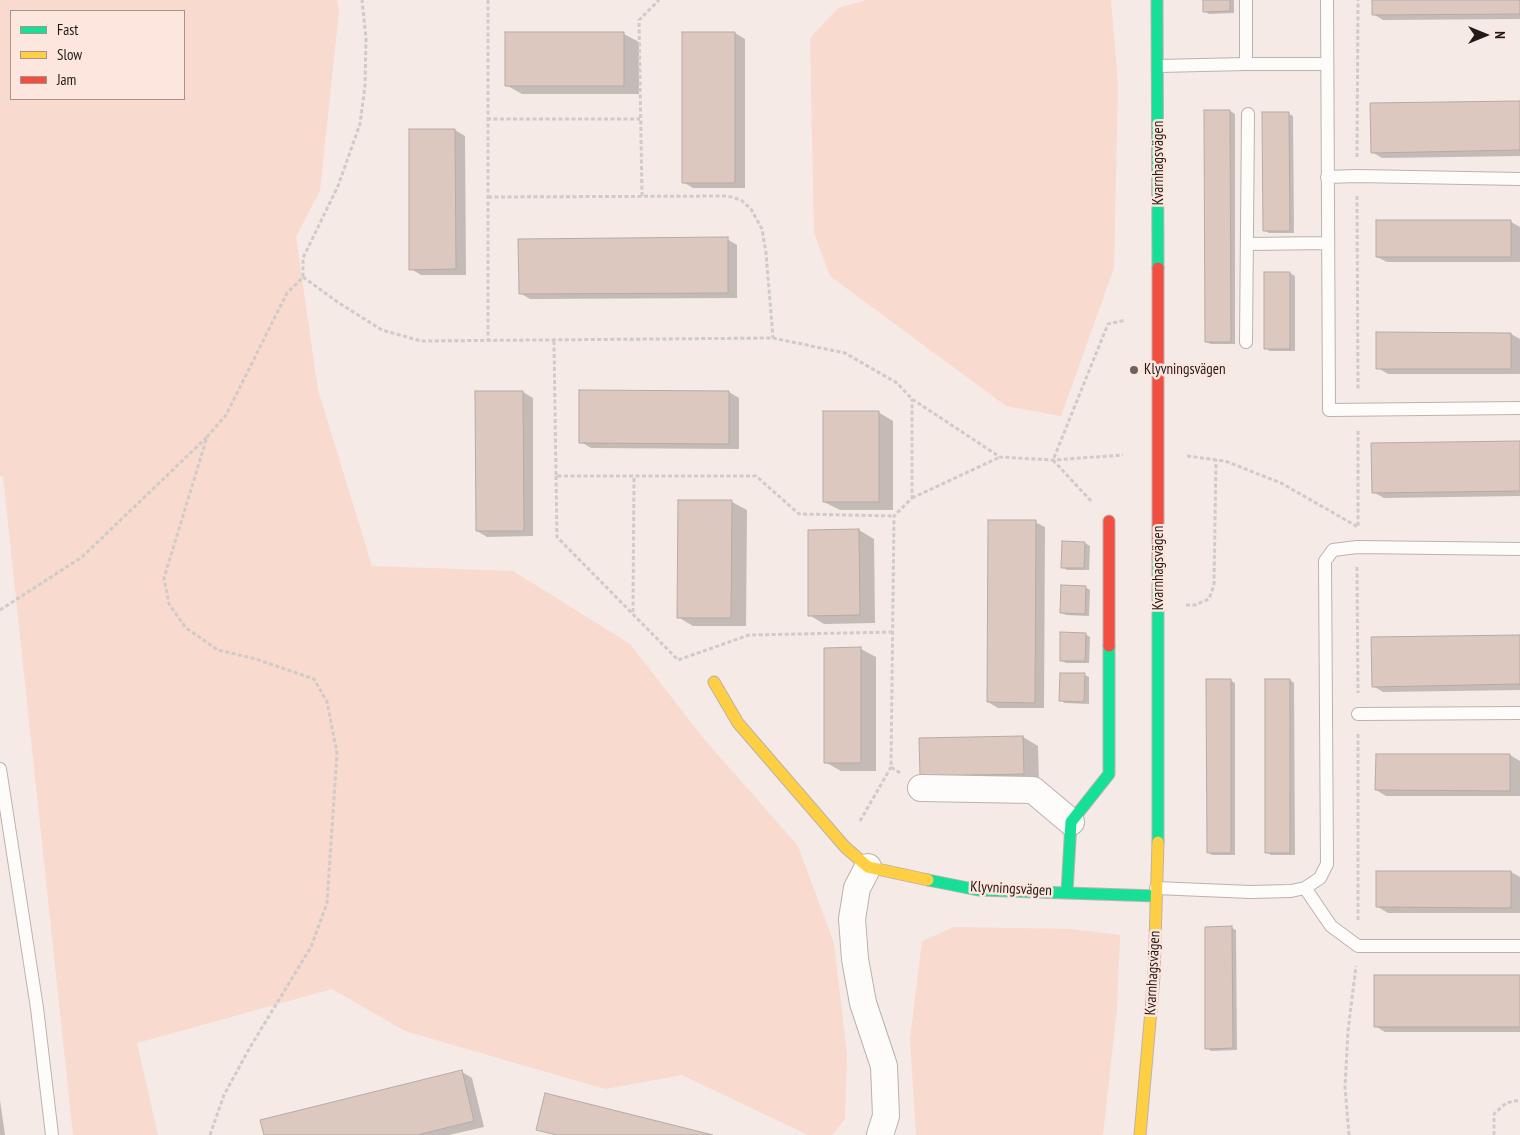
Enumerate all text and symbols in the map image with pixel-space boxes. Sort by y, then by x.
legend [10,10,185,100]
north arrow [1460,10,1510,60]
text: Fast [57,20,78,39]
text: N [1491,31,1509,39]
text: Slow [57,45,82,64]
text: Jam [57,70,76,89]
street label: Kvarnhagsvägen [1150,121,1168,205]
place label: Klyvningsvägen [1144,361,1226,379]
marker: Klyvningsvägen [1128,364,1140,376]
street label: Kvarnhagsvägen [1150,526,1168,610]
street label: Klyvningsvägen [970,878,1052,900]
street label: Kvarnhagsvägen [1142,930,1164,1016]

